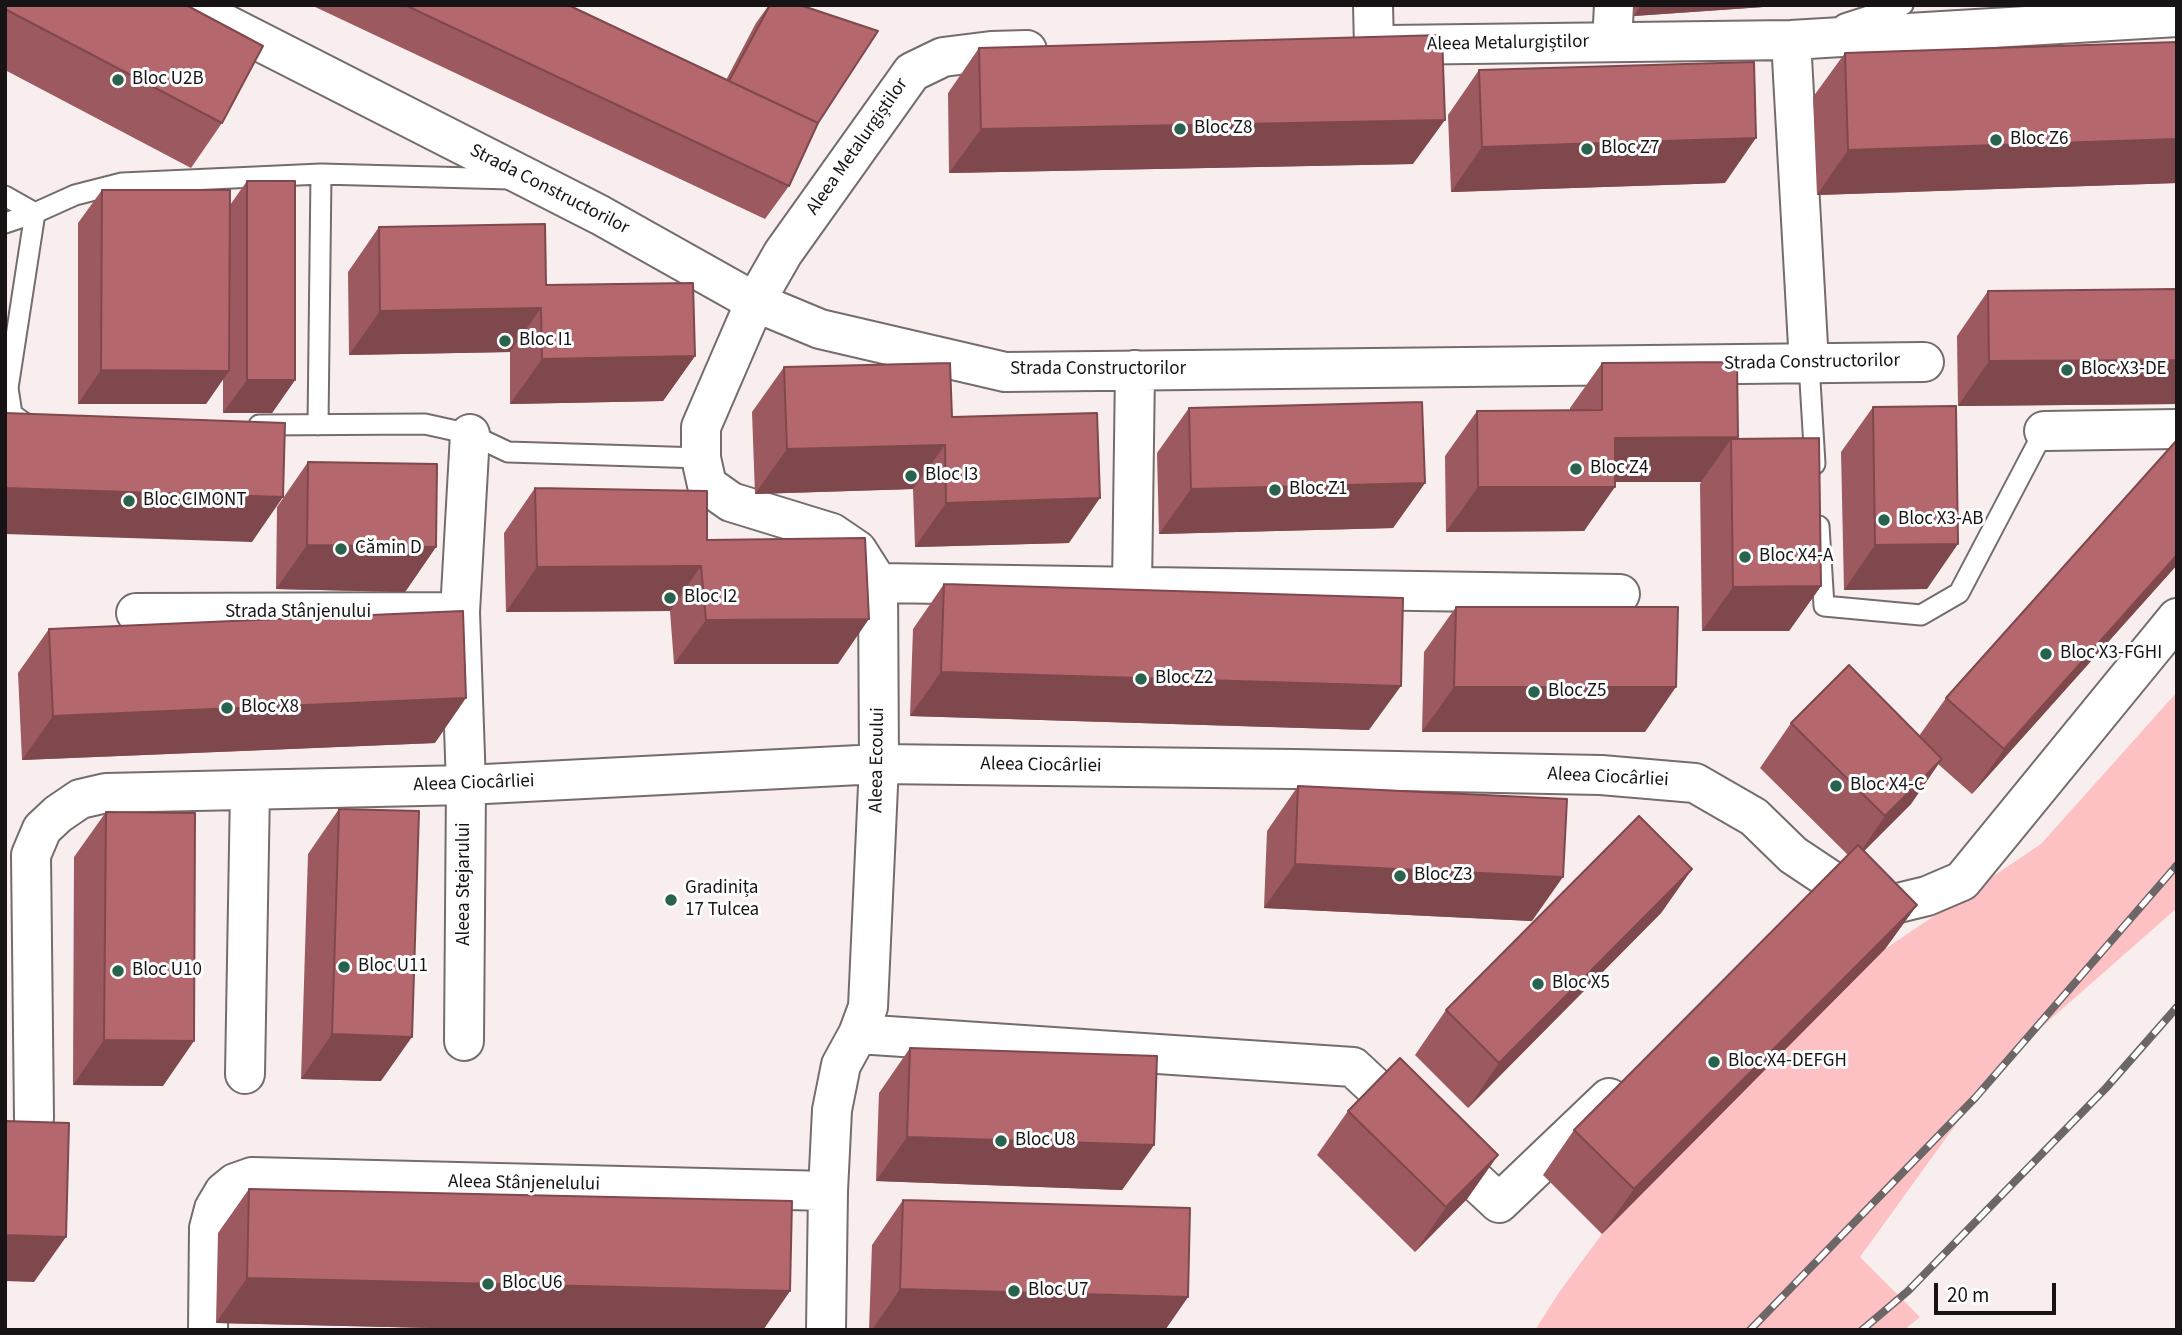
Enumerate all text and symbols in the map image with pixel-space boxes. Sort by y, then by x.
street label: Aleea Metalurgiștilor [1427,31,1589,57]
place label: Bloc U2B [132,69,204,91]
marker: Bloc U2B [110,72,126,88]
street label: Aleea Metalurgiștilor [802,74,914,220]
place label: Bloc Z8 [1194,118,1252,140]
marker: Bloc Z8 [1172,121,1188,137]
place label: Bloc Z6 [2010,129,2068,151]
marker: Bloc Z6 [1988,132,2004,148]
place label: Bloc Z7 [1601,138,1659,160]
street label: Strada Constructorilor [465,140,633,240]
marker: Bloc Z7 [1579,141,1595,157]
place label: Bloc I1 [519,330,572,352]
marker: Bloc I1 [497,333,513,349]
street label: Strada Constructorilor [1724,350,1900,376]
street label: Strada Constructorilor [1010,359,1186,381]
place label: Bloc X3-DE [2081,359,2167,381]
marker: Bloc X3-DE [2059,362,2075,378]
place label: Bloc Z4 [1590,458,1648,480]
marker: Bloc Z4 [1568,461,1584,477]
place label: Bloc I3 [925,465,978,487]
marker: Bloc I3 [903,468,919,484]
place label: Bloc Z1 [1289,479,1347,501]
marker: Bloc Z1 [1267,482,1283,498]
place label: Bloc CIMONT [143,490,247,512]
marker: Bloc CIMONT [121,493,137,509]
place label: Bloc X3-AB [1898,509,1983,531]
marker: Bloc X3-AB [1876,512,1892,528]
place label: Cămin D [355,538,422,560]
marker: Cămin D [333,541,349,557]
place label: Bloc X4-A [1759,546,1833,568]
marker: Bloc X4-A [1737,549,1753,565]
place label: Bloc I2 [684,587,737,609]
marker: Bloc I2 [662,590,678,606]
street label: Strada Stânjenului [225,602,371,624]
place label: Bloc X3-FGHI [2060,643,2162,665]
marker: Bloc X3-FGHI [2038,646,2054,662]
place label: Bloc Z2 [1155,668,1213,690]
marker: Bloc Z2 [1133,671,1149,687]
place label: Bloc Z5 [1548,681,1606,703]
marker: Bloc Z5 [1526,684,1542,700]
place label: Bloc X8 [241,697,299,719]
marker: Bloc X8 [219,700,235,716]
street label: Aleea Ecoului [866,707,890,813]
street label: Aleea Ciocârliei [980,754,1102,778]
street label: Aleea Ciocârliei [1547,763,1669,793]
street label: Aleea Ciocârliei [413,770,535,798]
place label: Bloc X4-C [1850,775,1925,797]
marker: Bloc X4-C [1828,778,1844,794]
street label: Aleea Stejarului [454,822,476,946]
place label: Bloc Z3 [1414,865,1472,887]
marker: Bloc Z3 [1392,868,1408,884]
place label: Gradinița 17 Tulcea [685,878,759,922]
marker: Gradinița 17 Tulcea [663,892,679,908]
place label: Bloc U11 [358,956,428,978]
marker: Bloc U11 [336,959,352,975]
place label: Bloc U10 [132,960,202,982]
marker: Bloc U10 [110,963,126,979]
place label: Bloc X5 [1552,973,1610,995]
marker: Bloc X5 [1530,976,1546,992]
place label: Bloc X4-DEFGH [1728,1051,1847,1073]
marker: Bloc X4-DEFGH [1706,1054,1722,1070]
place label: Bloc U8 [1015,1130,1075,1152]
marker: Bloc U8 [993,1133,1009,1149]
street label: Aleea Stânjenelului [448,1171,600,1197]
scale bar [1937,1268,2060,1312]
place label: Bloc U6 [502,1273,562,1295]
marker: Bloc U6 [480,1276,496,1292]
place label: Bloc U7 [1028,1280,1088,1302]
text: 20 m [1947,1280,1989,1310]
marker: Bloc U7 [1006,1283,1022,1299]

